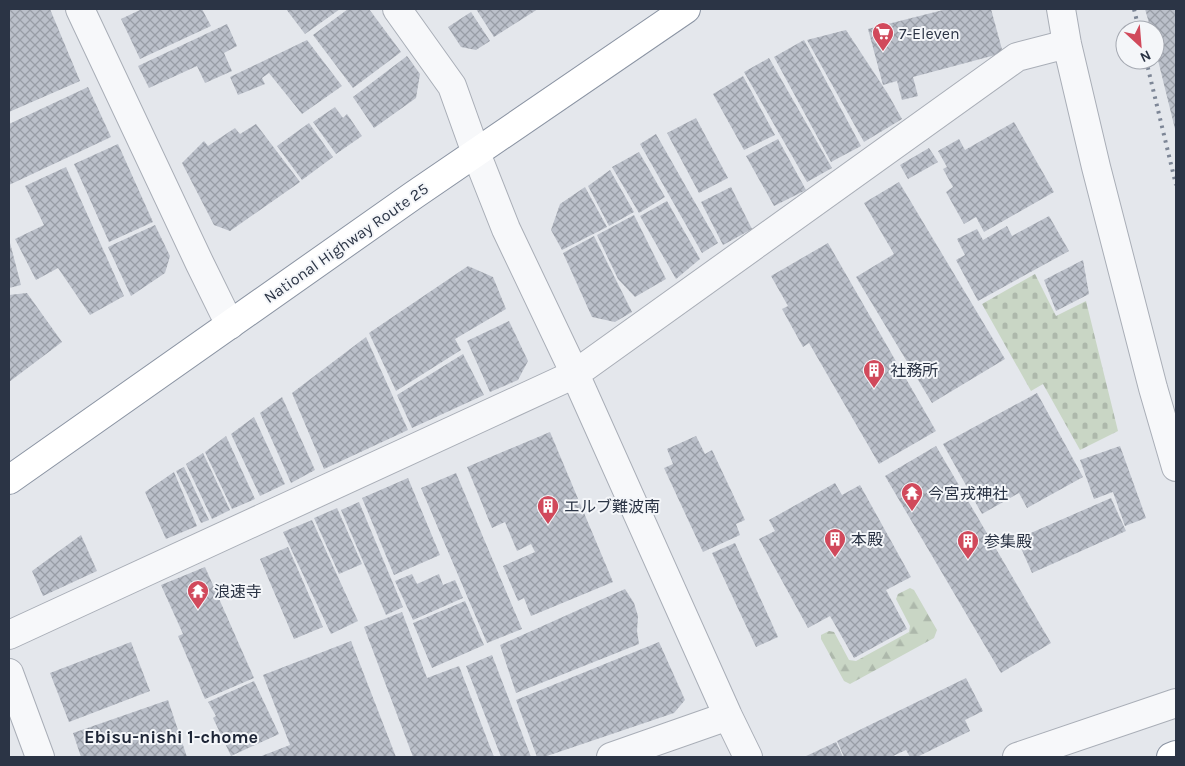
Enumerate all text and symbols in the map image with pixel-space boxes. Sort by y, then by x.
north arrow [1115,20,1165,70]
supermarket icon: 7-Eleven [871,21,895,52]
place label: 7-Eleven [899,24,960,43]
text: N [1137,46,1154,66]
street label: National Highway Route 25 [260,179,432,307]
building icon: 社務所 [862,358,886,389]
place label: 社務所 [890,361,938,380]
temple icon: 今宮戎神社 [900,481,924,512]
place label: 今宮戎神社 [928,484,1008,503]
building icon: エルブ難波南 [536,494,560,525]
place label: エルブ難波南 [564,497,660,516]
building icon: 本殿 [823,527,847,558]
building icon: 参集殿 [956,529,980,560]
place label: 本殿 [851,530,883,549]
place label: 参集殿 [984,532,1032,551]
temple icon: 浪速寺 [186,579,210,610]
place label: 浪速寺 [214,582,262,601]
district label: Ebisu-nishi 1-chome [84,726,258,748]

